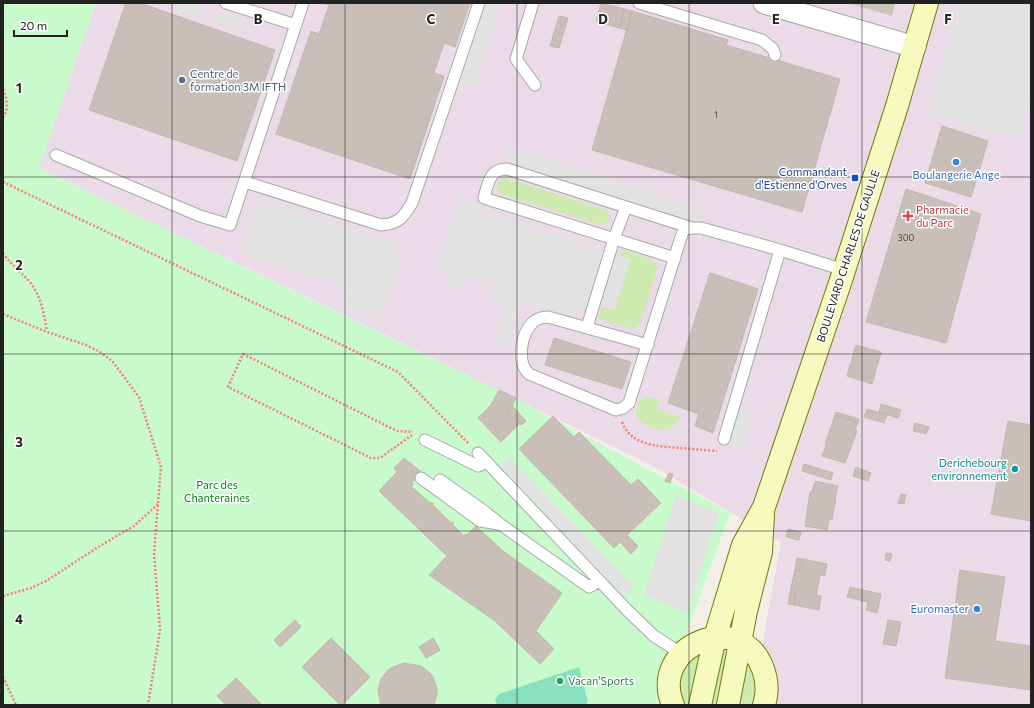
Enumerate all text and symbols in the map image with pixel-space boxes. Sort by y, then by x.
text: B [254,11,263,27]
text: C [427,11,436,27]
text: D [598,11,608,27]
text: E [772,11,780,27]
text: F [944,11,952,27]
scale bar [14,12,67,38]
text: 20 m [20,18,47,32]
place label: Centre de formation 3M IFTH [190,67,286,93]
marker: Centre de formation 3M IFTH [177,75,187,85]
text: 1 [16,80,22,96]
house number: 1 [714,109,718,120]
marker: Boulangerie Ange [951,157,961,167]
place label: Commandant d'Estienne d'Orves [755,165,847,191]
street label: BOULEVARD CHARLES DE GAULLE [813,168,882,344]
place label: Boulangerie Ange [912,168,1000,181]
marker: Commandant d'Estienne d'Orves [850,173,860,183]
place label: Pharmacie du Parc [916,203,969,229]
marker: Pharmacie du Parc [903,211,913,221]
house number: 300 [898,232,915,243]
text: 2 [15,257,23,273]
text: 3 [15,434,23,450]
place label: Derichebourg environnement [931,456,1007,482]
marker: Derichebourg environnement [1010,464,1020,474]
park label: Parc des Chanteraines [184,478,250,504]
place label: Euromaster [911,602,970,615]
marker: Euromaster [972,604,982,614]
text: 4 [15,611,23,627]
place label: Vacan'Sports [568,674,634,687]
marker: Vacan'Sports [555,676,565,686]

